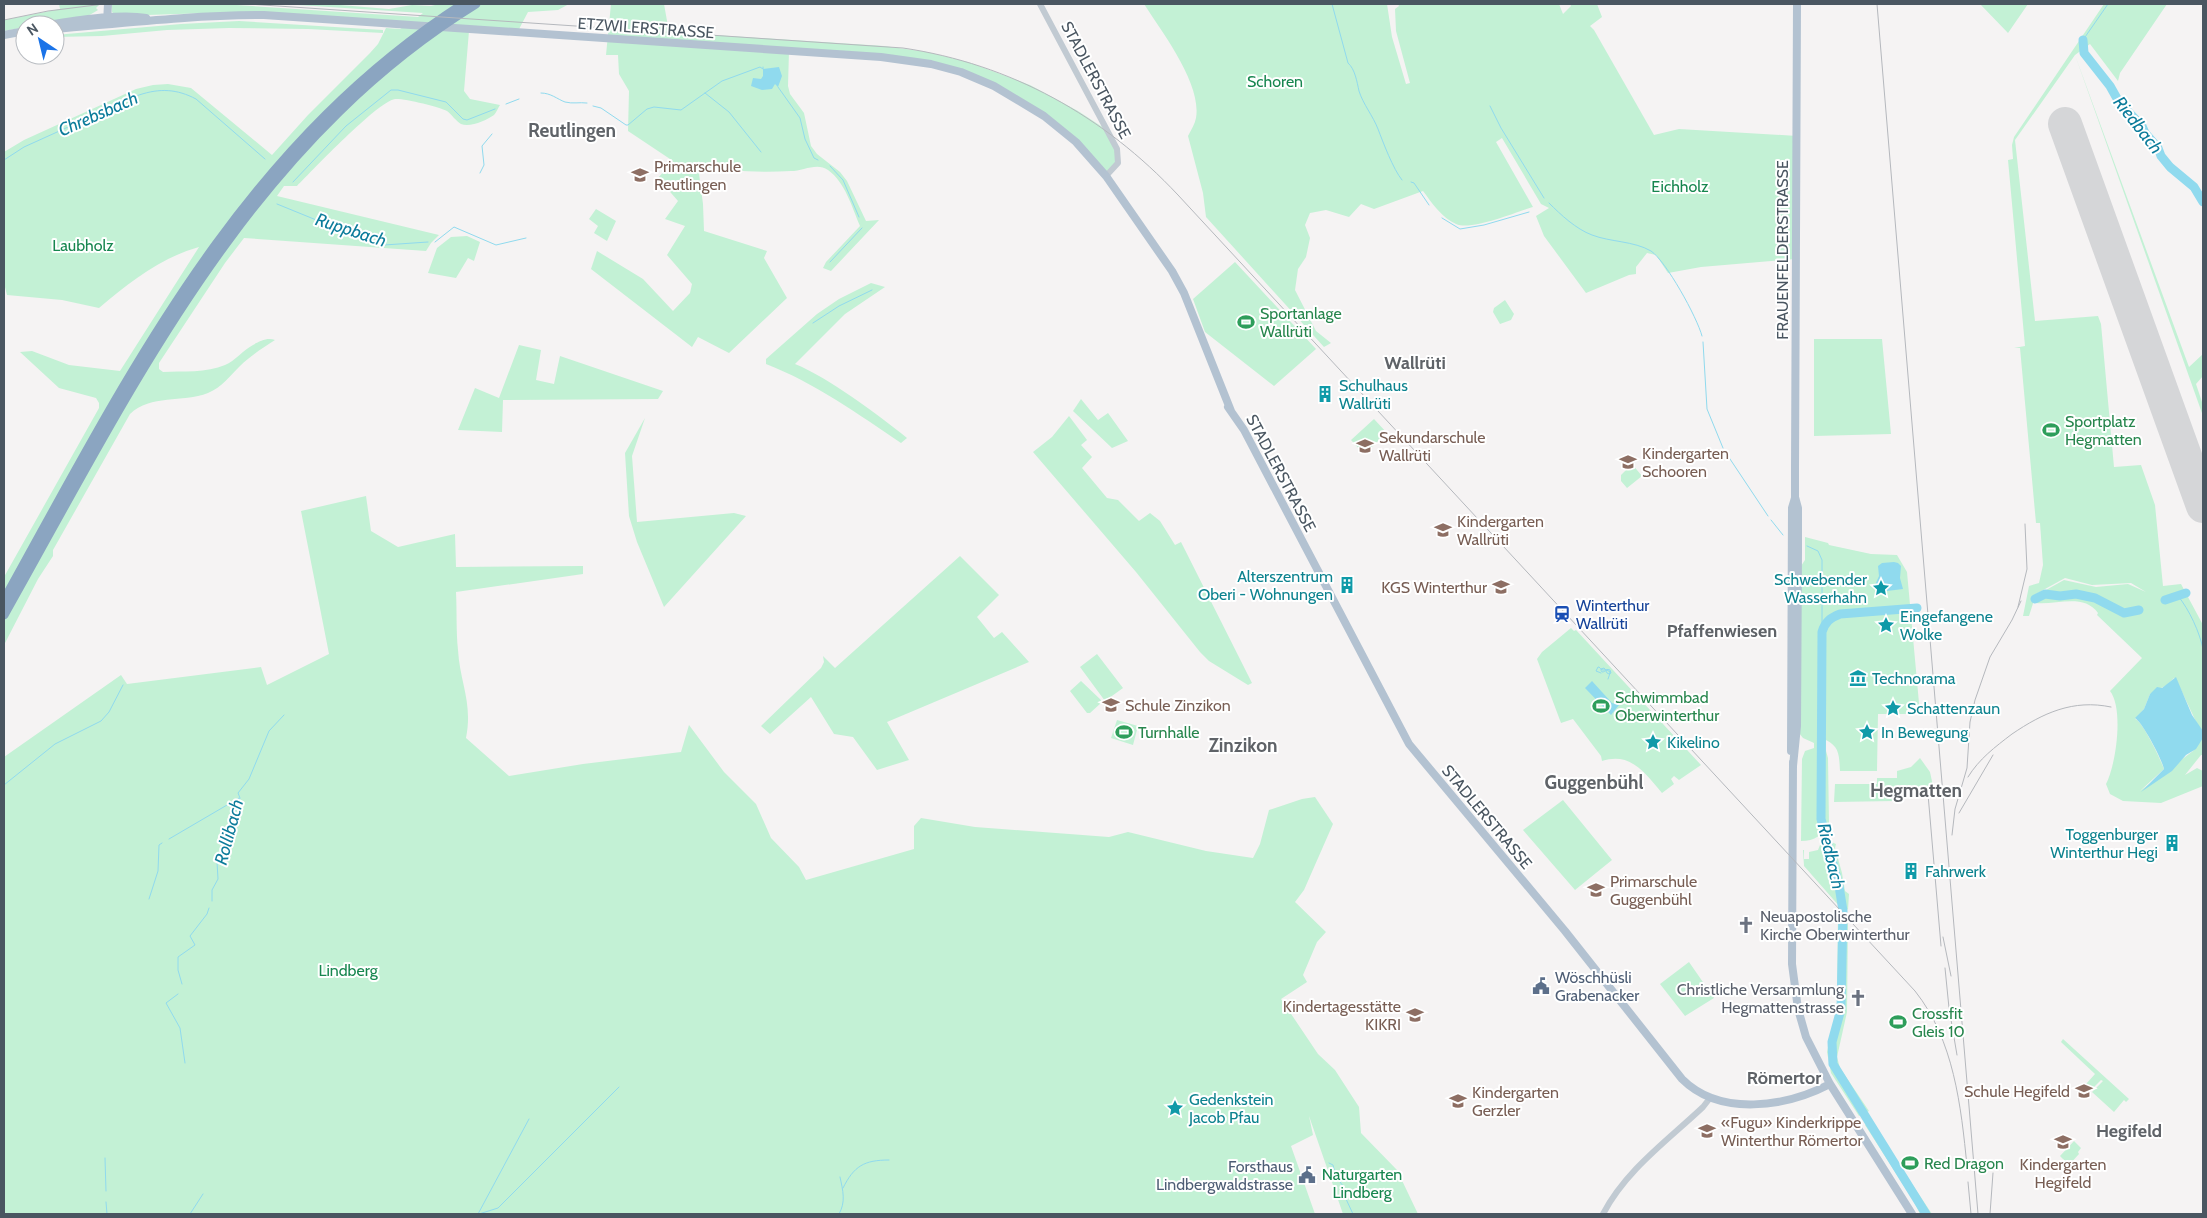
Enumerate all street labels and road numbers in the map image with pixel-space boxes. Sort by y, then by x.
street label: ETZWILERSTRASSE [577,14,715,42]
street label: STADLERSTRASSE [1057,18,1135,142]
street label: FRAUENFELDERSTRASSE [1773,160,1792,340]
street label: STADLERSTRASSE [1242,411,1320,535]
street label: STADLERSTRASSE [1438,761,1536,873]

